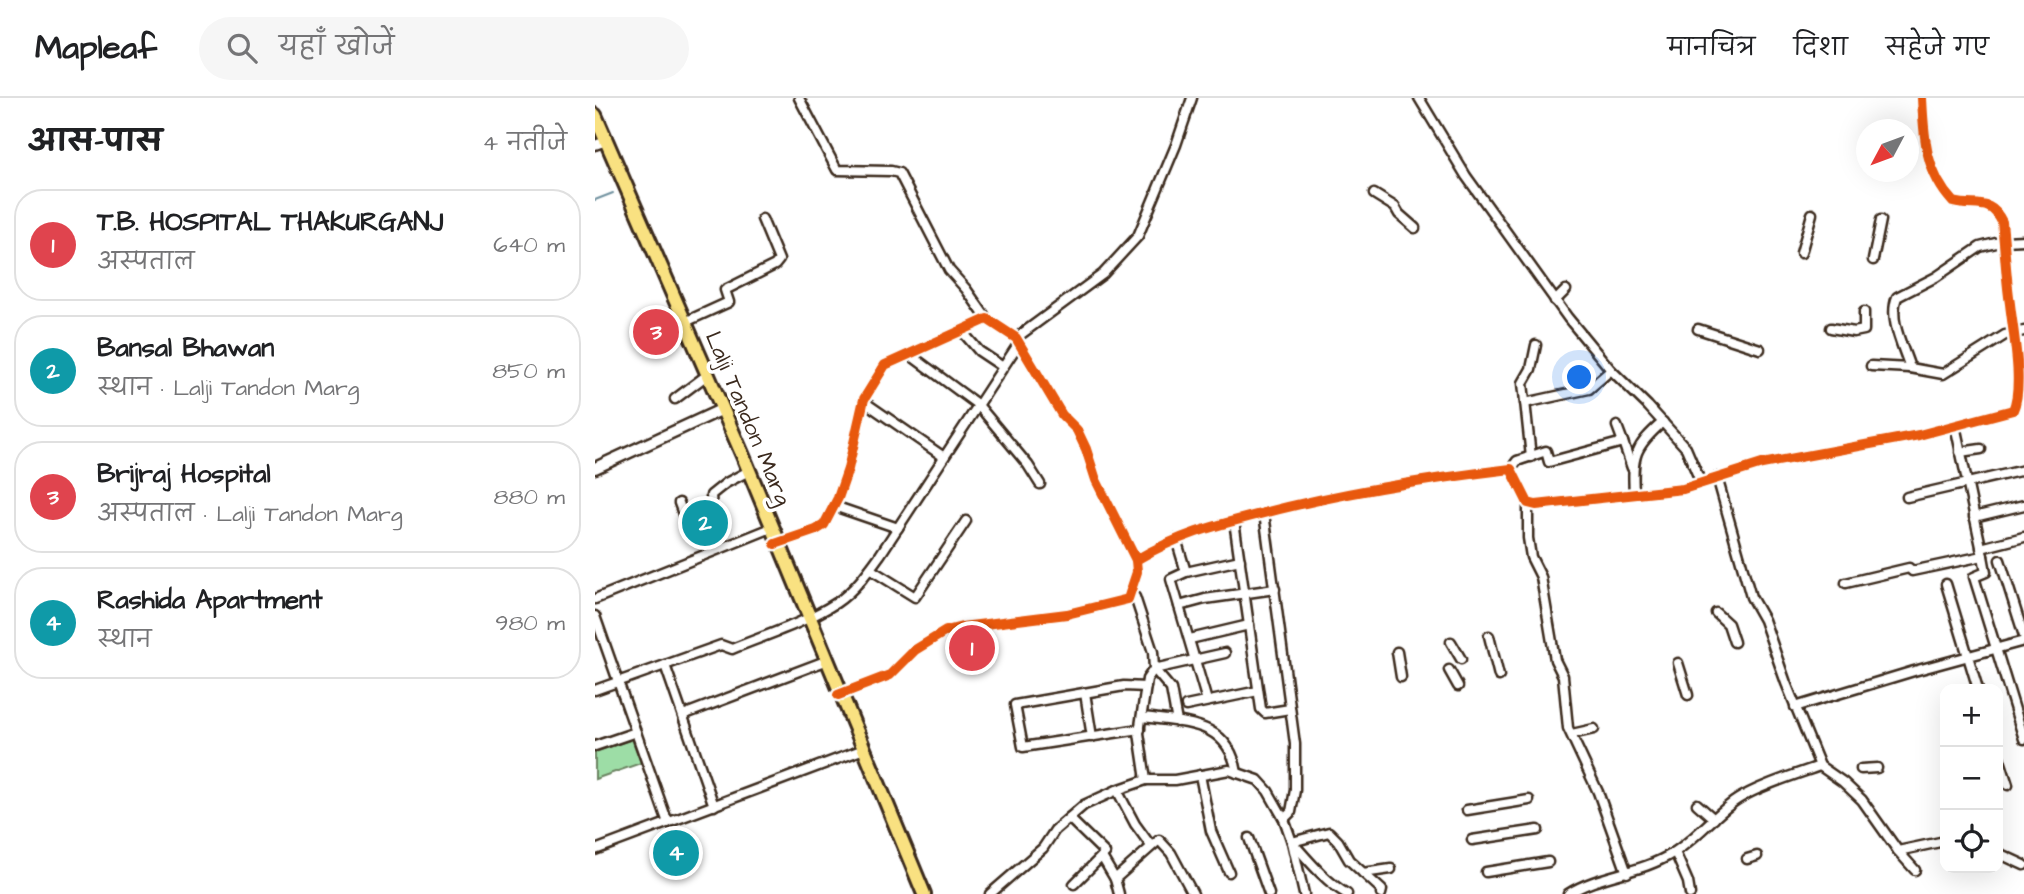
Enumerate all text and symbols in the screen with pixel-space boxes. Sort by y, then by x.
search box [199,17,689,80]
text: Mapleaf [35,25,157,71]
icon: search [223,29,261,67]
text: यहाँ खोजें [279,29,394,65]
text: मानचित्र [1667,31,1755,65]
text: दिशा [1793,31,1848,65]
text: सहेजे गए [1886,31,1989,65]
north arrow [1856,119,1919,182]
text: आस-पास [28,121,162,163]
text: 4 नतीजे [482,127,567,159]
text: T.B. HOSPITAL THAKURGANJ [97,204,443,240]
text: 1 [52,229,54,261]
text: 640 m [493,229,565,261]
text: अस्पताल [97,246,195,278]
pin: 3 [633,306,679,358]
street label: Lalji Tandon Marg [696,326,799,511]
text: Bansal Bhawan [97,330,274,366]
text: 2 [46,355,60,387]
text: 850 m [492,355,565,387]
your location [1562,360,1596,394]
text: स्थान · Lalji Tandon Marg [97,372,359,404]
text: Brijraj Hospital [97,456,271,492]
text: 3 [47,481,59,513]
text: 880 m [494,481,565,513]
pin: 2 [682,497,728,549]
text: अस्पताल · Lalji Tandon Marg [97,498,403,530]
text: Rashida Apartment [97,582,323,618]
text: 4 [45,607,61,639]
text: 980 m [495,607,565,639]
pin: 1 [949,622,995,674]
text: स्थान [97,624,152,656]
map controls [1940,684,2003,873]
button: + [1940,684,2003,747]
button: − [1940,747,2003,810]
button: locate [1940,810,2003,873]
pin: 4 [653,827,699,879]

